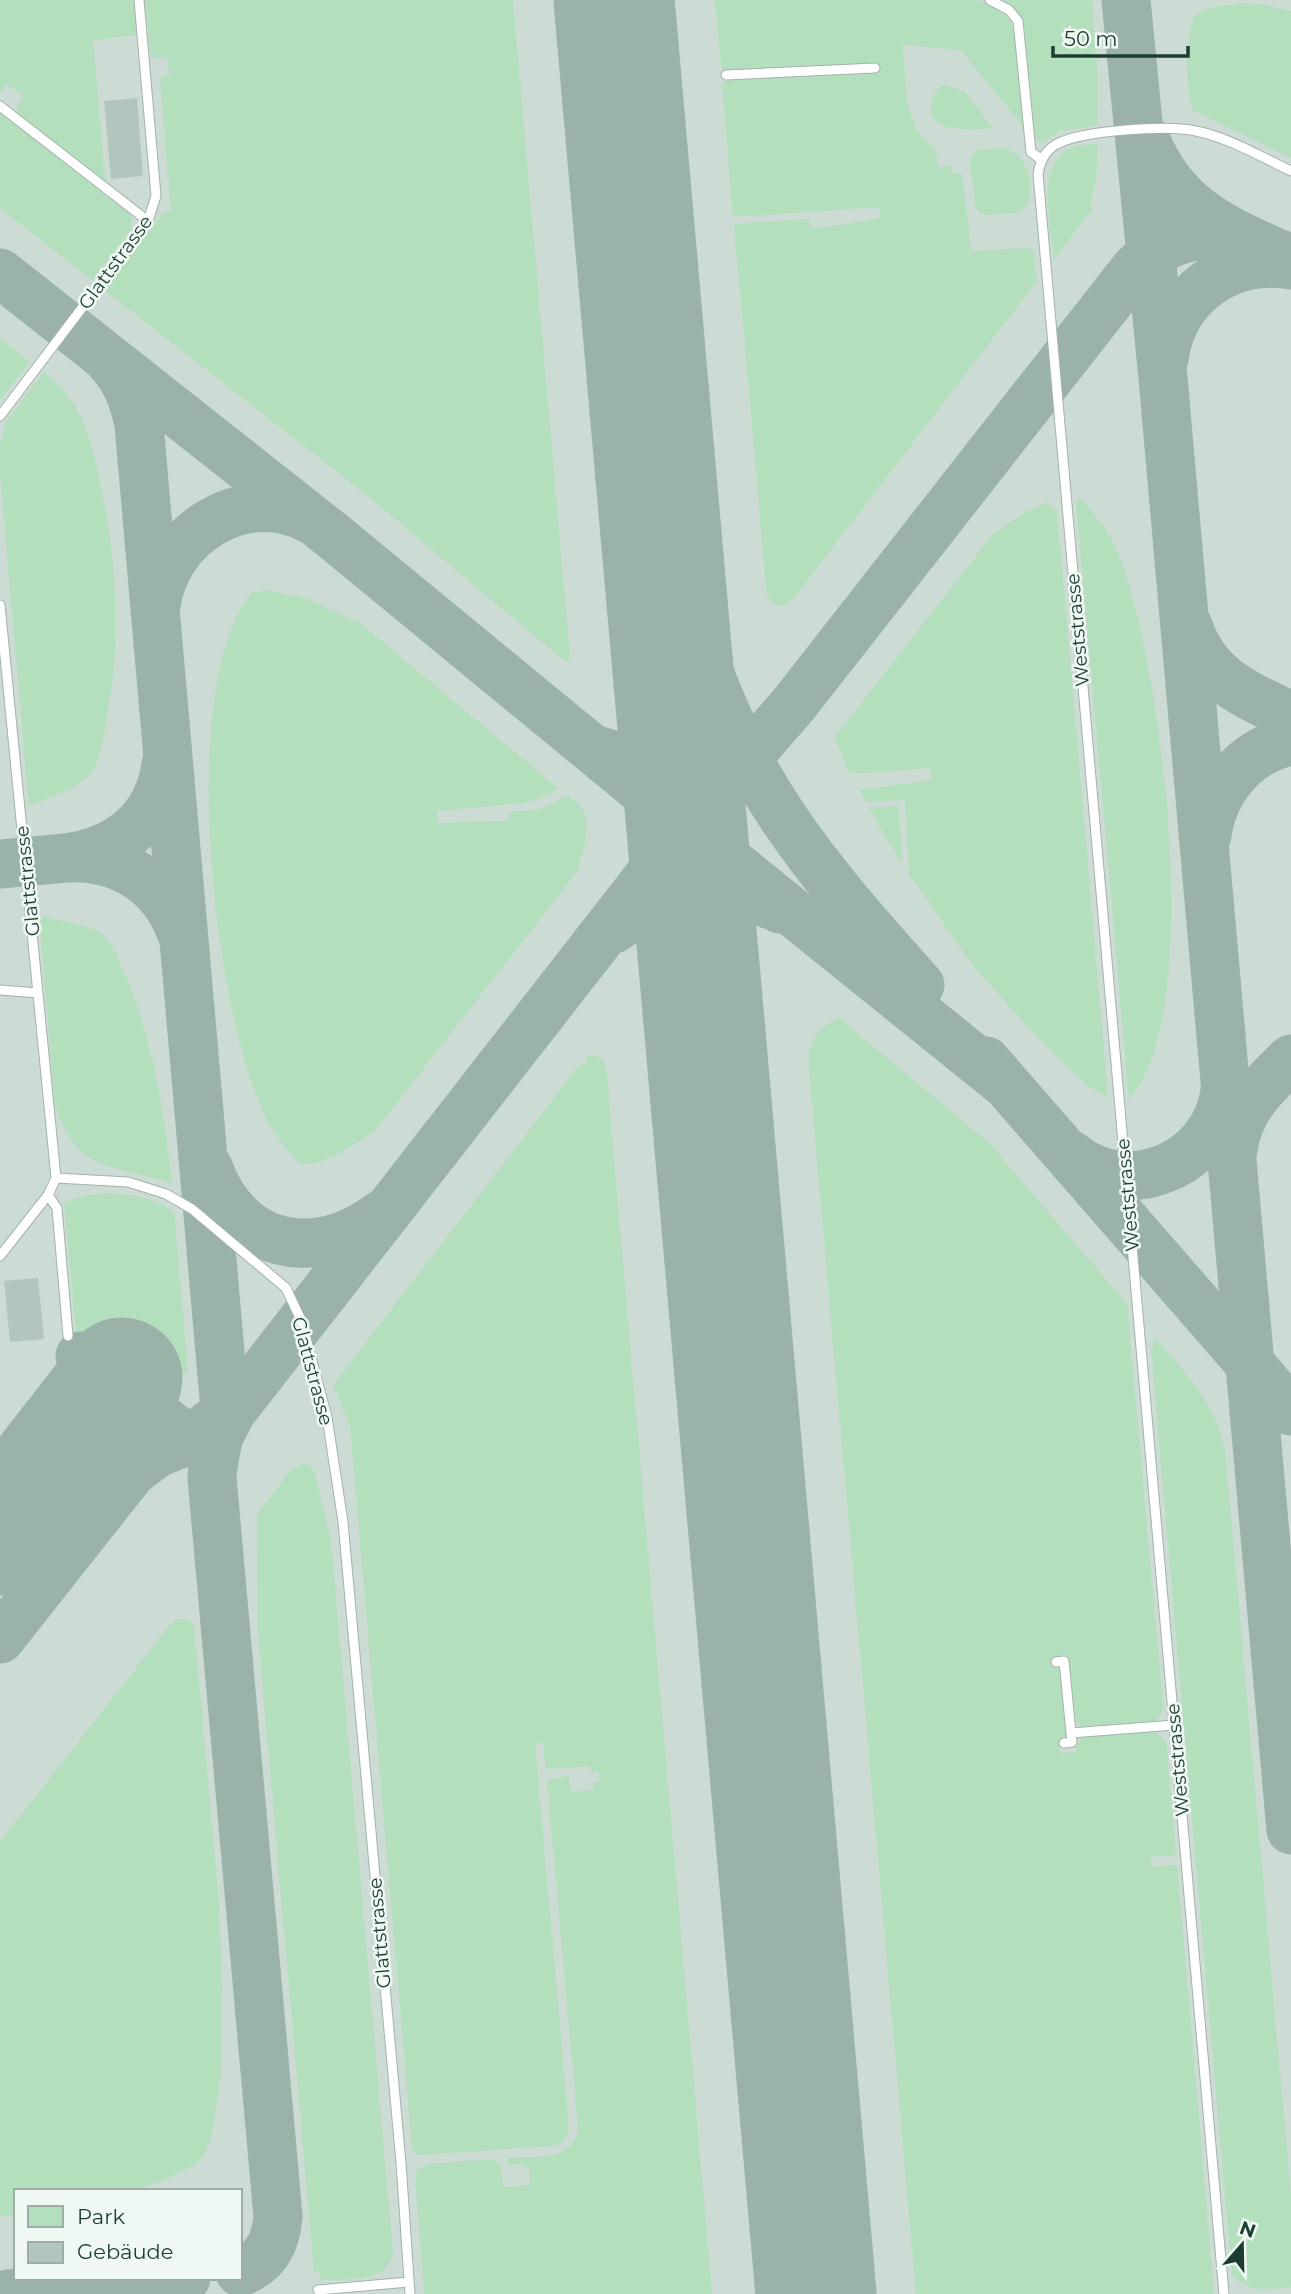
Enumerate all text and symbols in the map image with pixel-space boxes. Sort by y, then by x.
scale bar [1053,14,1188,58]
text: 50 m [1064,26,1118,51]
street label: Glattstrasse [73,211,157,314]
street label: Weststrasse [1061,572,1094,688]
street label: Glattstrasse [10,824,45,937]
street label: Weststrasse [1111,1137,1144,1253]
street label: Glattstrasse [287,1314,338,1428]
street label: Weststrasse [1161,1702,1194,1818]
street label: Glattstrasse [363,1877,396,1989]
legend [14,2189,242,2280]
text: Park [77,2204,125,2229]
north arrow [1207,2210,1277,2280]
text: N [1236,2216,1259,2243]
text: Gebäude [77,2239,174,2264]

